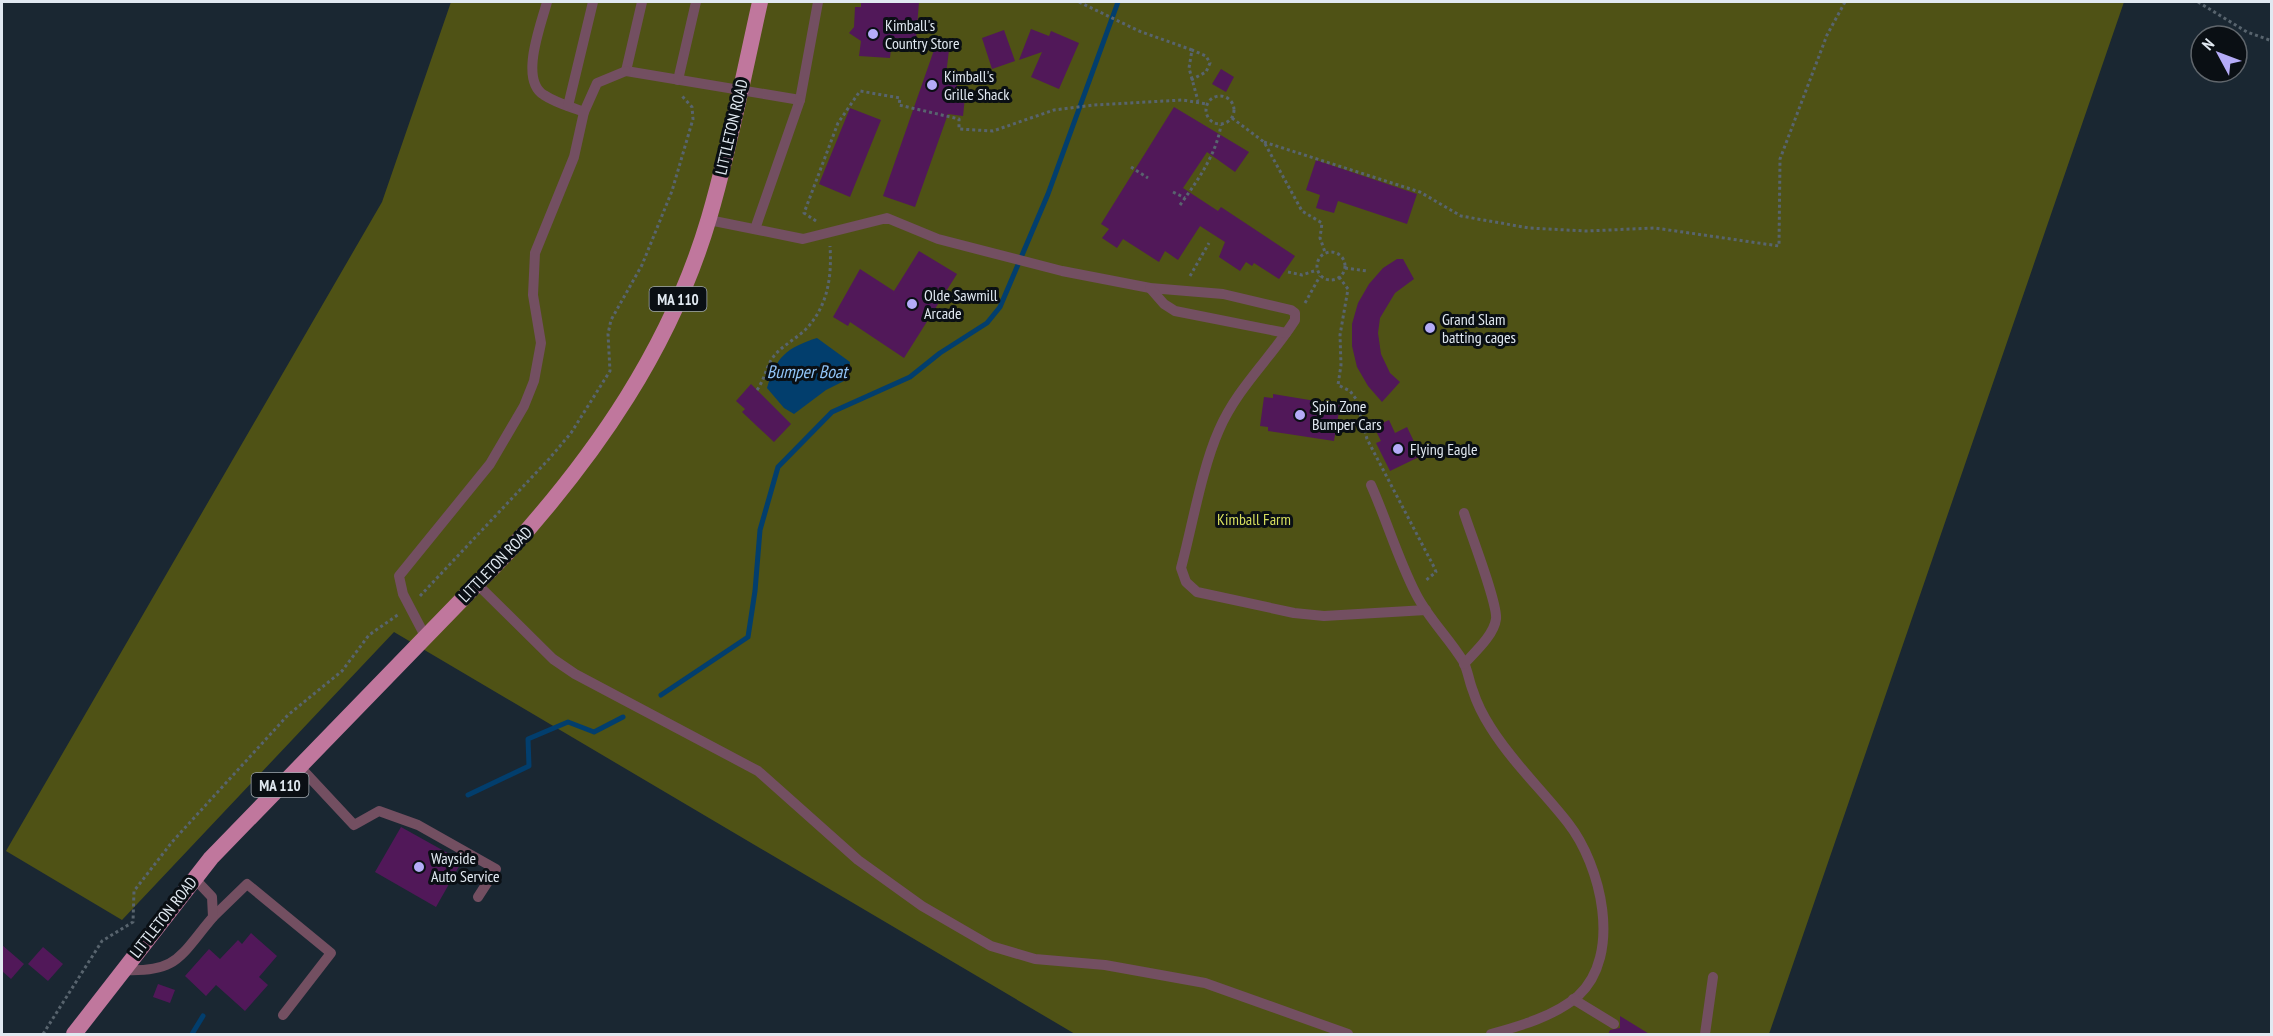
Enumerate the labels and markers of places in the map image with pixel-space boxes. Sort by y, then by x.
place label: Kimball's Country Store [885,15,960,53]
marker: Kimball's Country Store [866,27,880,41]
place label: Kimball's Grille Shack [944,66,1010,104]
marker: Kimball's Grille Shack [925,78,939,92]
place label: Olde Sawmill Arcade [924,285,998,323]
marker: Olde Sawmill Arcade [905,297,919,311]
place label: Grand Slam batting cages [1442,309,1516,347]
marker: Grand Slam batting cages [1423,321,1437,335]
place label: Spin Zone Bumper Cars [1312,396,1382,434]
marker: Spin Zone Bumper Cars [1293,408,1307,422]
place label: Flying Eagle [1410,439,1478,459]
marker: Flying Eagle [1391,442,1405,456]
place label: Wayside Auto Service [431,848,500,886]
marker: Wayside Auto Service [412,860,426,874]

